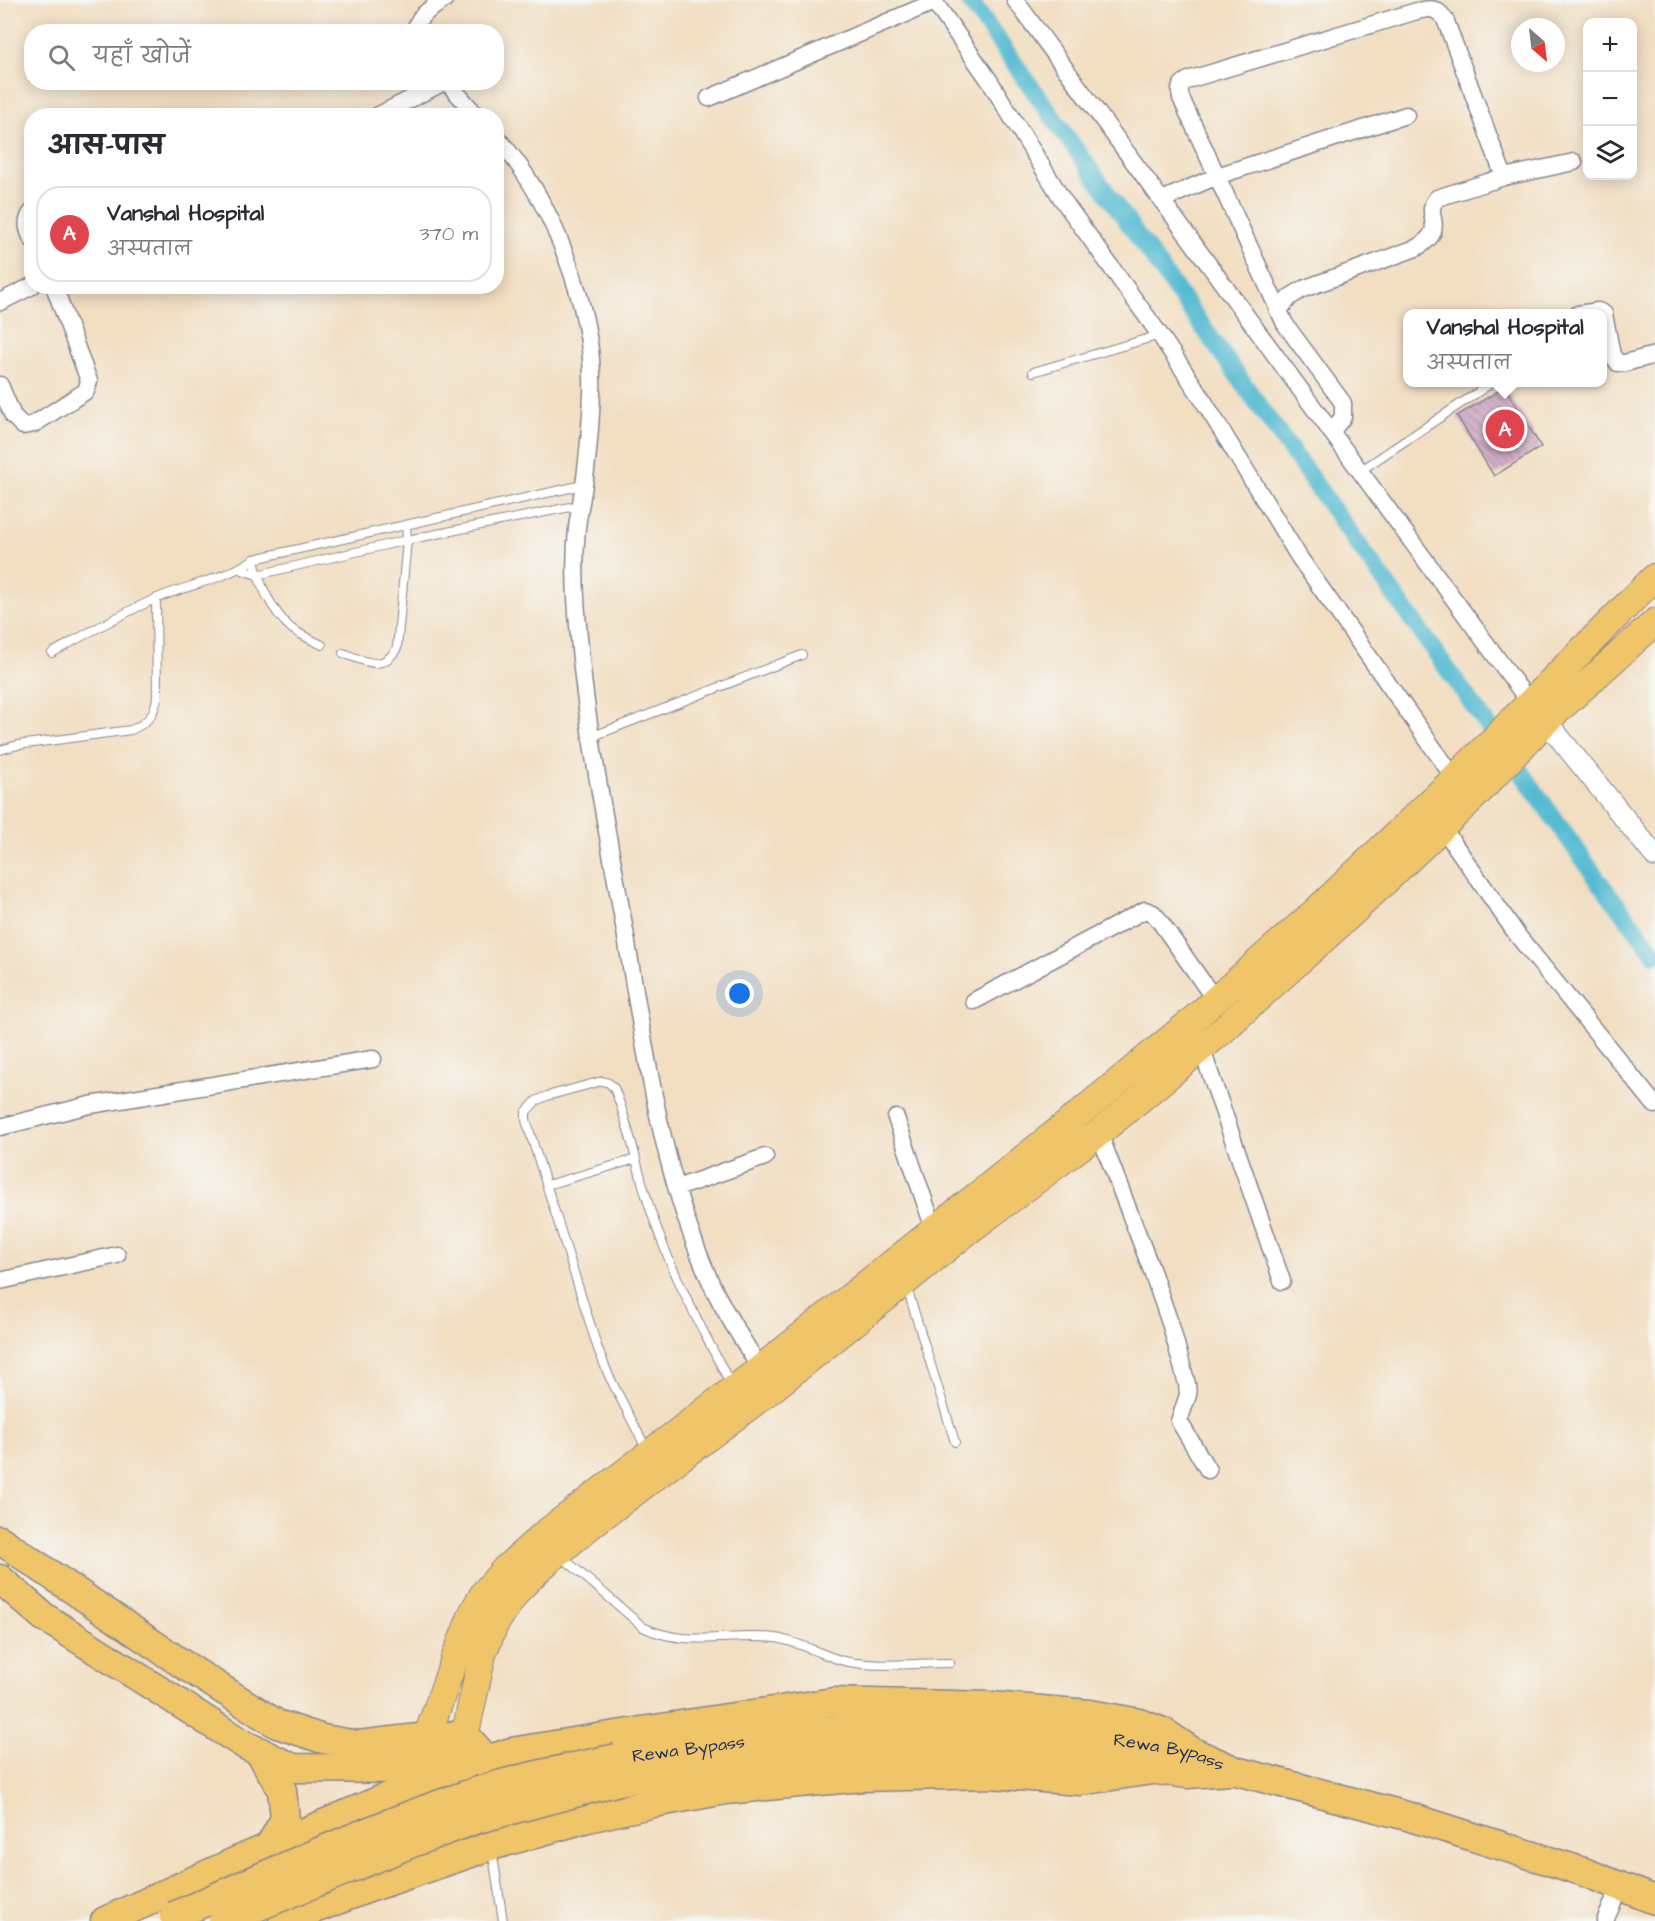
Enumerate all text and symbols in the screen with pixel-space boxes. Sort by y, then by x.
north arrow [1511,18,1565,72]
map controls [1583,18,1637,180]
button: + [1583,18,1637,72]
search box [24,24,504,90]
icon: search [45,41,78,74]
text: यहाँ खोजें [93,41,191,72]
button: − [1583,72,1637,126]
button: layers [1583,126,1637,180]
text: आस-पास [48,128,164,164]
text: Vanshal Hospital [107,198,264,229]
text: A [63,220,76,248]
text: 370 m [419,220,478,248]
text: अस्पताल [107,235,192,263]
popup [1403,309,1607,387]
text: Vanshal Hospital [1426,312,1584,343]
text: अस्पताल [1426,349,1511,377]
pin: A [1486,406,1524,452]
your location [725,979,754,1008]
street label: Rewa Bypass [1112,1727,1228,1777]
street label: Rewa Bypass [631,1729,746,1769]

